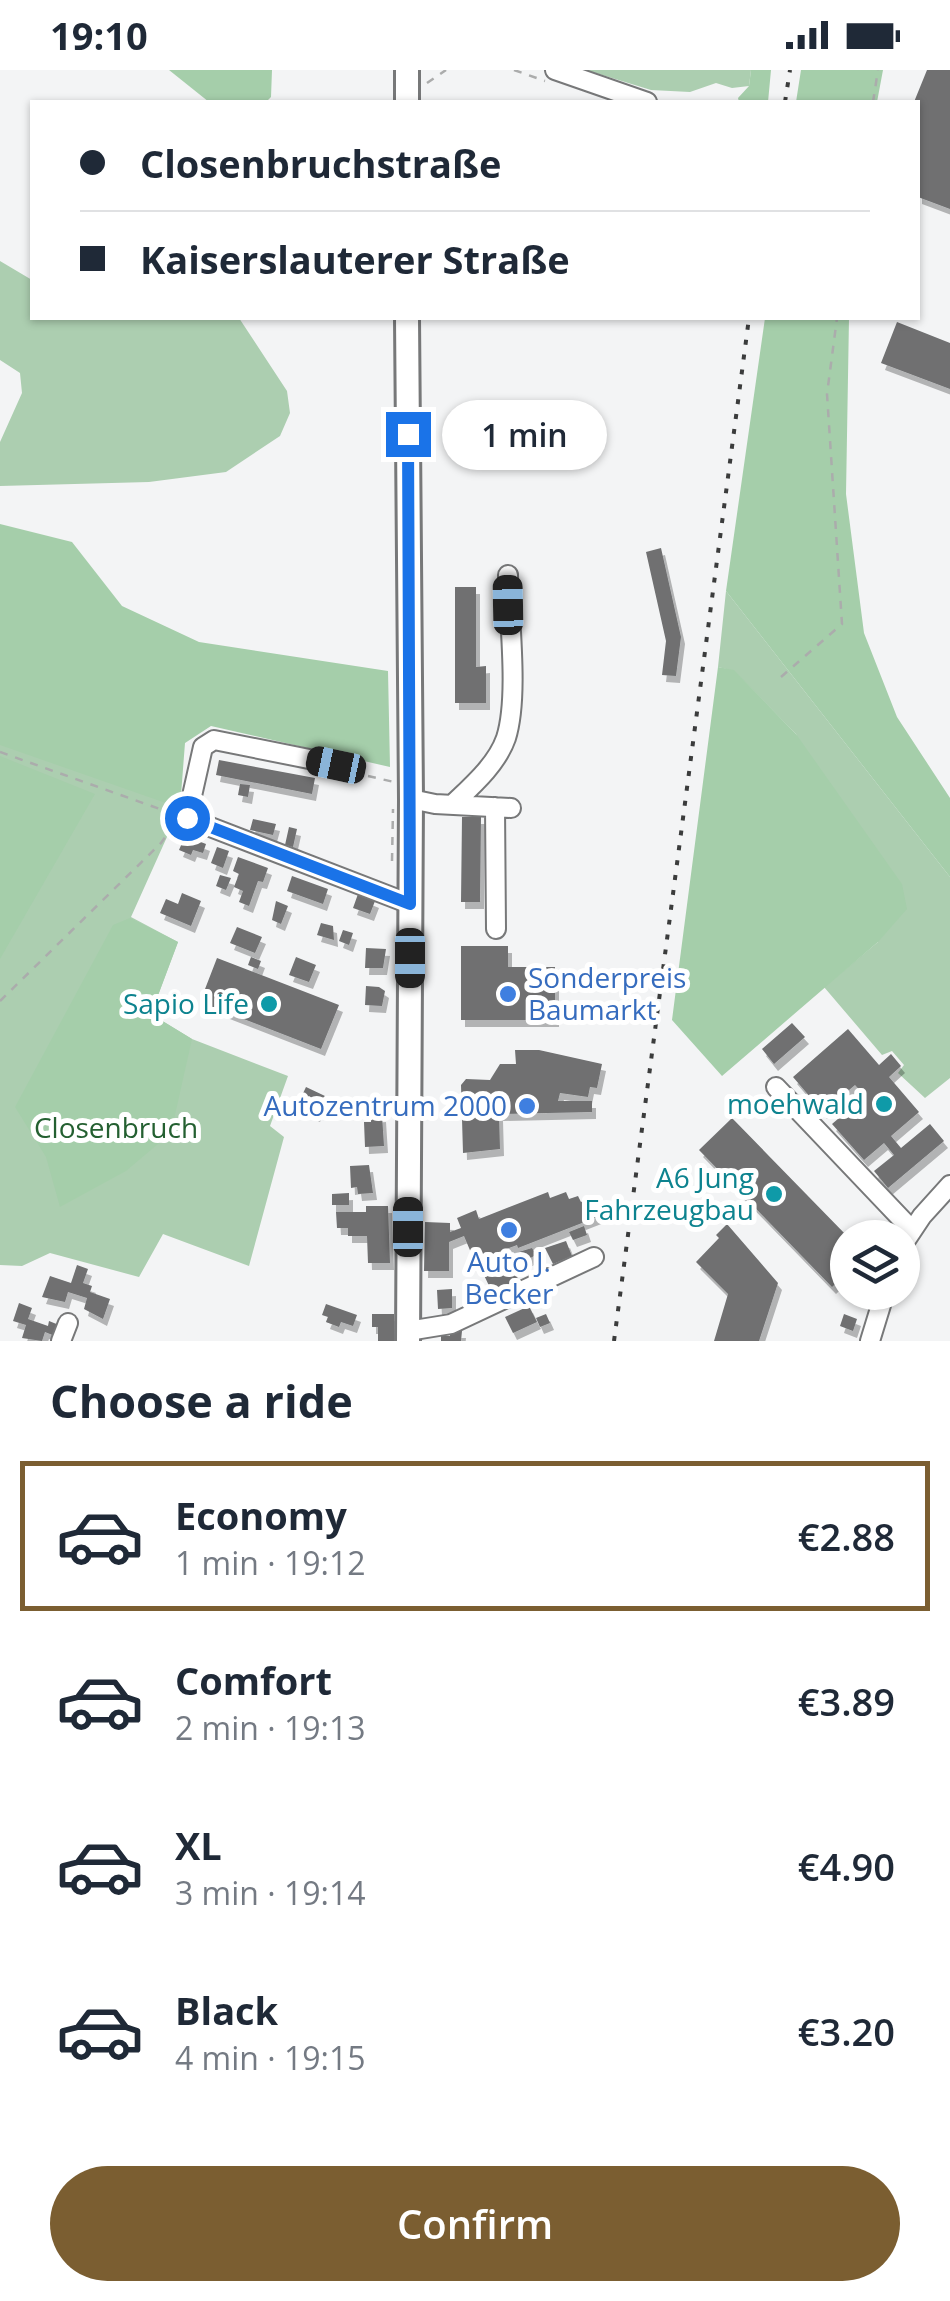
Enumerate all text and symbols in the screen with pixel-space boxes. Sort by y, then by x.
text: 19:10 [50,9,148,61]
text: Closenbruchstraße [140,137,502,189]
text: Kaiserslauterer Straße [140,233,570,285]
callout: 1 min [443,399,608,469]
route end [386,412,431,457]
text: 1 min [481,413,568,456]
car [492,575,524,635]
car [304,744,368,786]
route start [165,796,210,841]
car [395,928,425,988]
place label: Sonderpreis Baumarkt [528,958,686,1028]
marker: Sonderpreis Baumarkt [497,983,519,1005]
place label: Sapio Life [123,984,249,1022]
marker: Sapio Life [258,993,280,1015]
place label: moehwald [727,1084,864,1122]
place label: Autozentrum 2000 [263,1086,507,1124]
marker: moehwald [873,1093,895,1115]
marker: Autozentrum 2000 [516,1095,538,1117]
park label: Closenbruch [34,1108,198,1146]
place label: A6 Jung Fahrzeugbau [584,1158,754,1228]
marker: A6 Jung Fahrzeugbau [763,1183,785,1205]
car [393,1197,423,1257]
marker: Auto J. Becker [498,1219,520,1241]
map controls [830,1220,920,1310]
button: layers [830,1220,920,1310]
place label: Auto J. Becker [464,1242,554,1312]
text: Choose a ride [50,1370,353,1431]
text: Economy [175,1489,347,1541]
icon: car [55,1491,145,1581]
text: €2.88 [798,1510,895,1562]
text: 1 min · 19:12 [175,1541,366,1584]
text: Comfort [175,1654,332,1706]
icon: car [55,1656,145,1746]
text: €3.89 [798,1675,895,1727]
text: 2 min · 19:13 [175,1706,366,1749]
text: XL [175,1819,222,1871]
icon: car [55,1821,145,1911]
text: €4.90 [798,1840,895,1892]
text: 3 min · 19:14 [175,1871,366,1914]
text: Black [175,1984,278,2036]
icon: car [55,1986,145,2076]
text: €3.20 [798,2005,895,2057]
text: 4 min · 19:15 [175,2036,366,2079]
button: Confirm [50,2166,900,2281]

